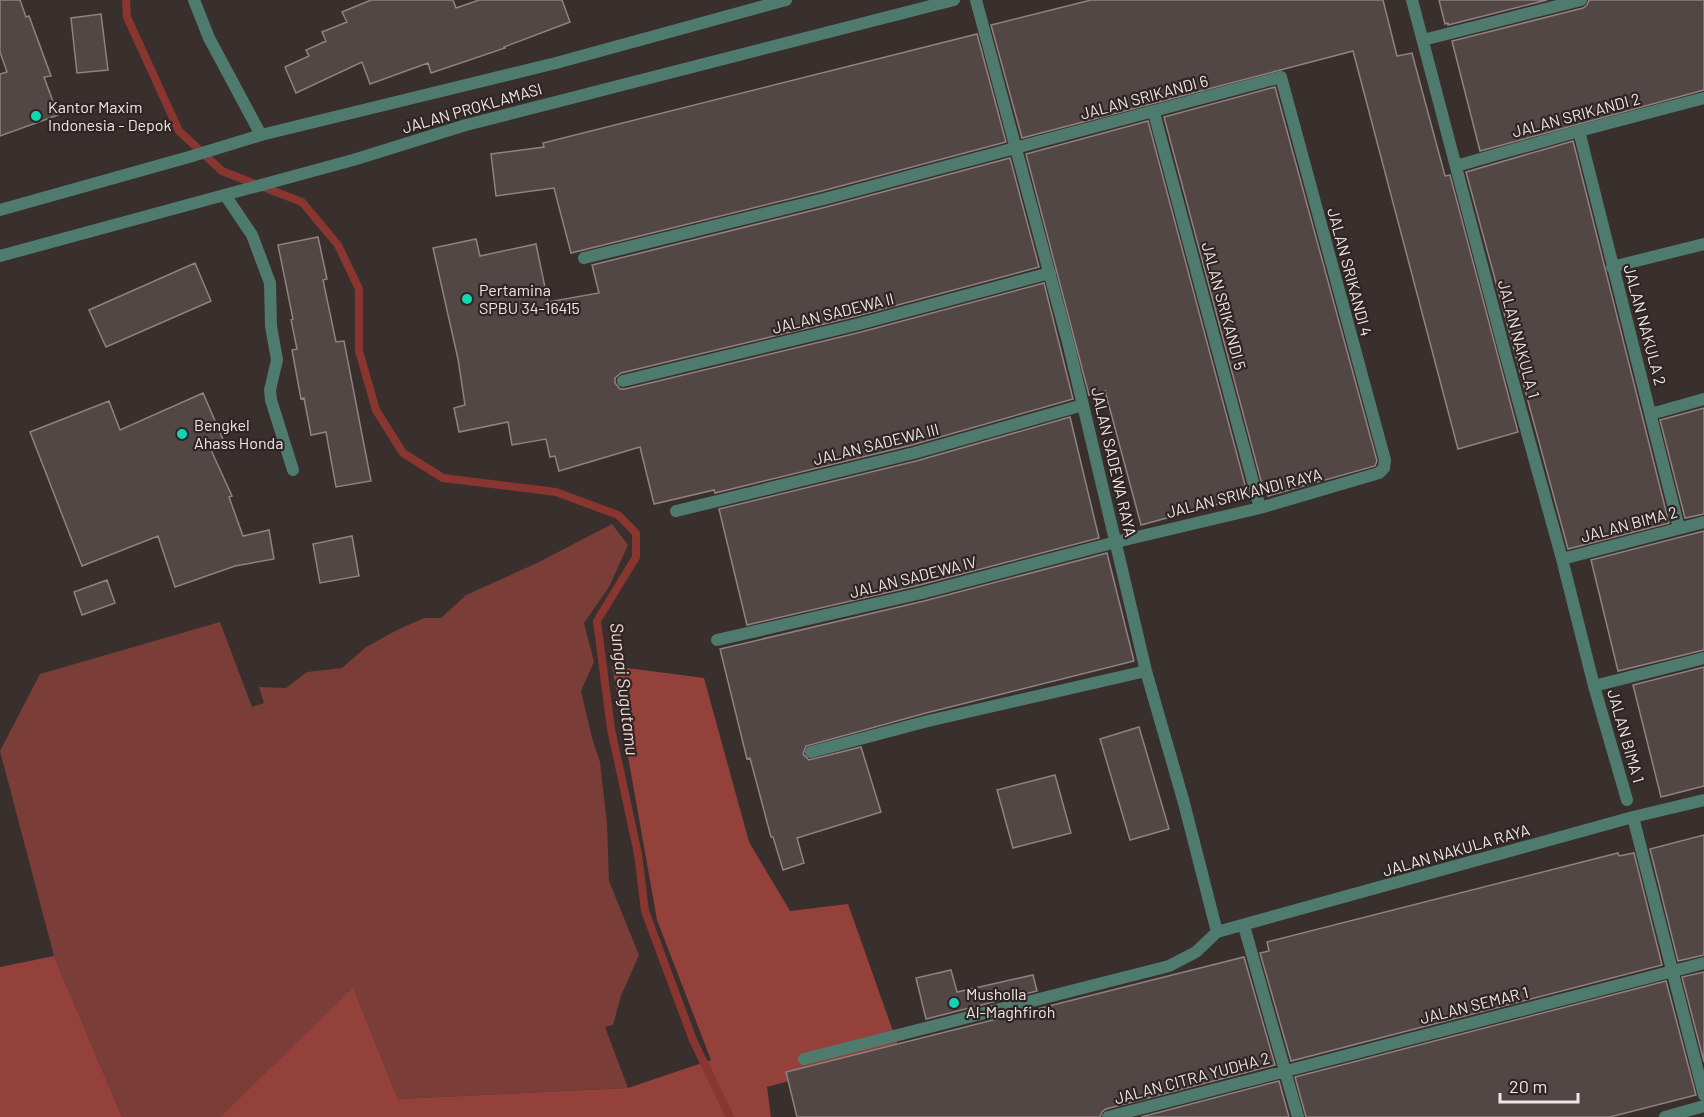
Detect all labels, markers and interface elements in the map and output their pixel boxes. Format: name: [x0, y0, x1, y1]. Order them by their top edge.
street label: JALAN SRIKANDI 6: [1078, 70, 1210, 123]
street label: JALAN PROKLAMASI: [400, 78, 544, 137]
street label: JALAN SRIKANDI 2: [1510, 88, 1642, 141]
place label: Kantor Maxim Indonesia - Depok: [48, 97, 172, 134]
marker: Kantor Maxim Indonesia - Depok: [29, 109, 43, 123]
street label: JALAN SRIKANDI 4: [1324, 206, 1377, 338]
street label: JALAN SRIKANDI 5: [1198, 240, 1251, 372]
street label: JALAN NAKULA 2: [1620, 262, 1671, 387]
street label: JALAN NAKULA 1: [1495, 278, 1544, 400]
place label: Pertamina SPBU 34-16415: [479, 280, 580, 317]
street label: JALAN SADEWA II: [770, 288, 896, 337]
marker: Pertamina SPBU 34-16415: [460, 292, 474, 306]
street label: JALAN SADEWA RAYA: [1088, 385, 1141, 539]
place label: Bengkel Ahass Honda: [194, 415, 283, 452]
street label: JALAN SADEWA III: [811, 419, 941, 468]
marker: Bengkel Ahass Honda: [175, 427, 189, 441]
street label: JALAN SRIKANDI RAYA: [1164, 464, 1324, 521]
street label: JALAN BIMA 2: [1578, 501, 1679, 546]
street label: JALAN SADEWA IV: [847, 552, 978, 601]
water label: Sungai Sugutamu: [606, 621, 644, 757]
street label: JALAN BIMA 1: [1604, 687, 1649, 785]
street label: JALAN NAKULA RAYA: [1380, 819, 1532, 880]
street label: JALAN SEMAR 1: [1418, 982, 1530, 1027]
place label: Musholla Al-Maghfiroh: [966, 984, 1055, 1021]
marker: Musholla Al-Maghfiroh: [947, 996, 961, 1010]
street label: JALAN CITRA YUDHA 2: [1112, 1048, 1272, 1107]
scale bar: [1500, 1066, 1578, 1104]
text: 20 m: [1509, 1075, 1547, 1097]

